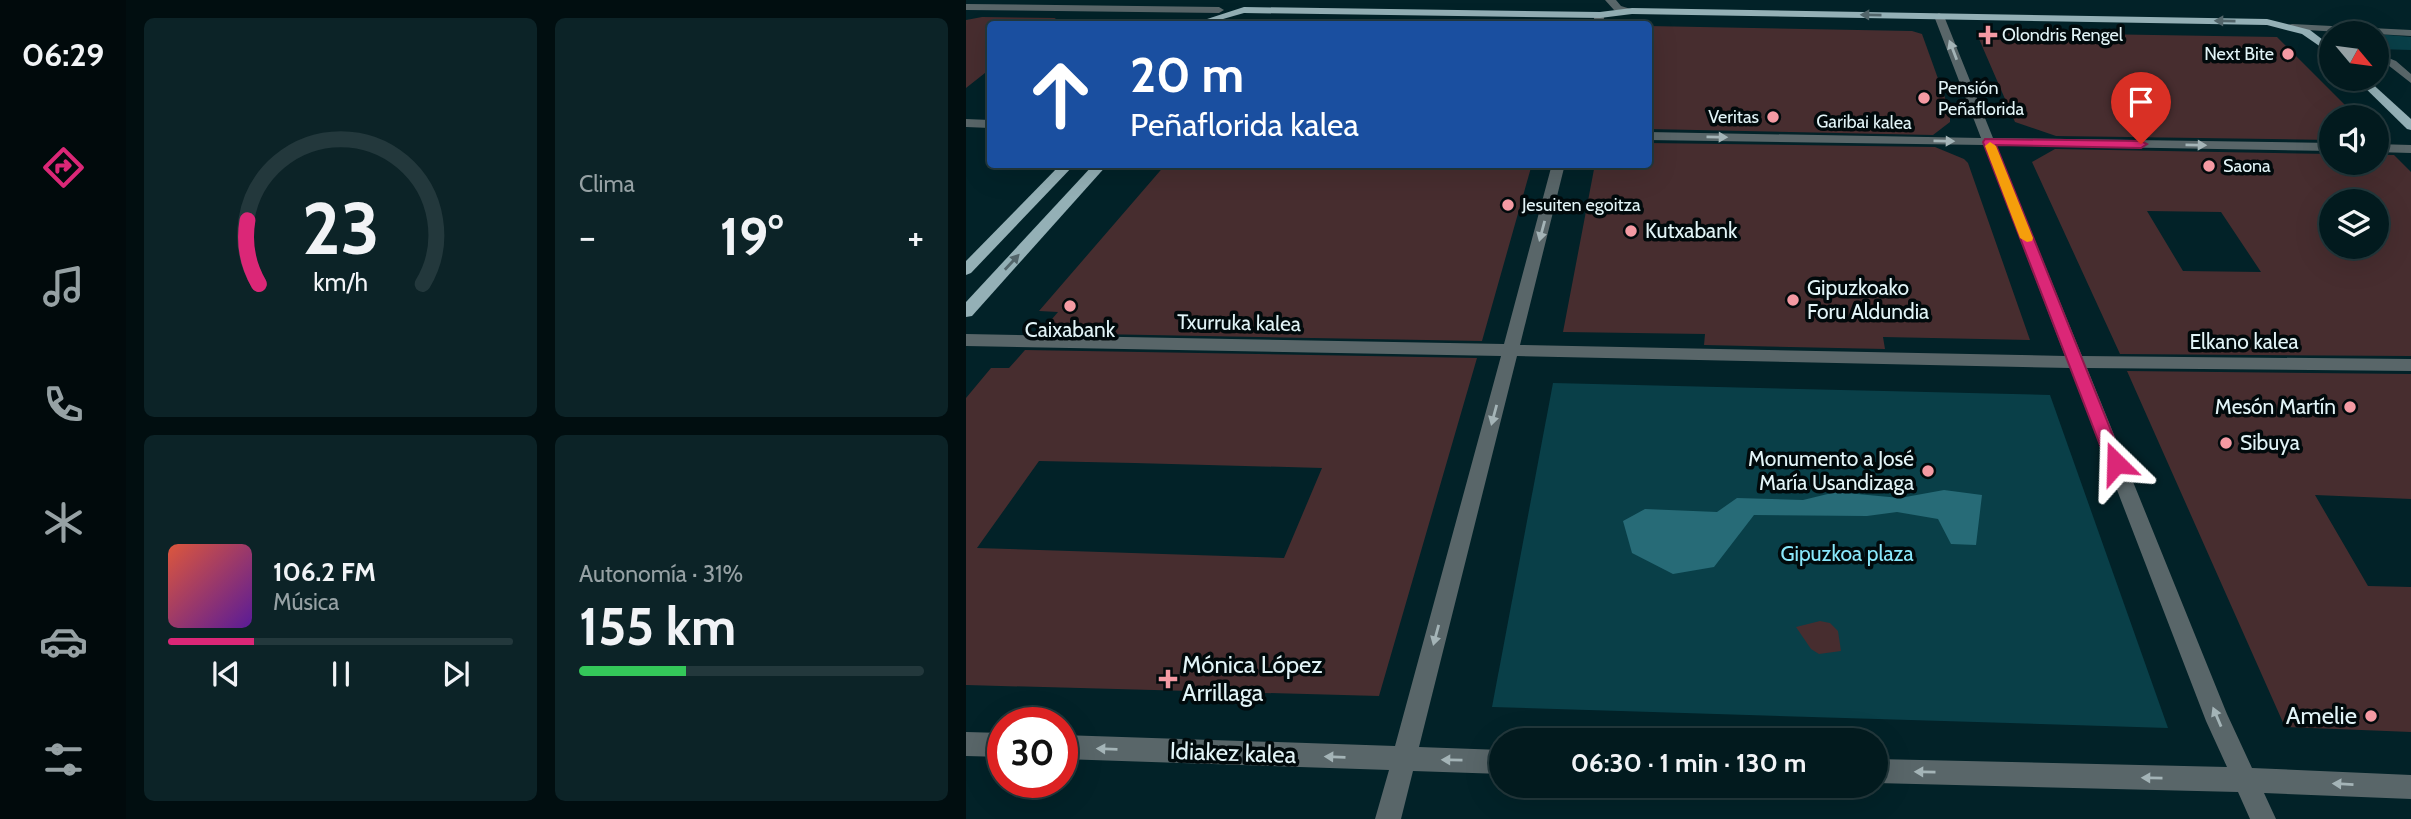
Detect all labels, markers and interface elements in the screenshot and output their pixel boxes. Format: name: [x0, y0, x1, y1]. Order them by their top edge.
one-way arrow: [1859, 9, 1881, 20]
one-way arrow: [2213, 16, 2235, 27]
north arrow: [2319, 21, 2389, 91]
map controls: [2319, 21, 2389, 259]
place label: Olondris Rengel: [2002, 24, 2124, 46]
marker: Olondris Rengel: [1980, 27, 1996, 43]
text: 06:29: [22, 35, 104, 74]
one-way arrow: [1947, 39, 1958, 60]
place label: Next Bite: [2204, 43, 2274, 65]
text: 20 m: [1130, 45, 1244, 104]
marker: Next Bite: [2280, 46, 2296, 62]
icon: ahead: [1015, 49, 1106, 140]
pin: [2111, 72, 2171, 144]
place label: Pensión Peñaflorida: [1938, 77, 2024, 120]
icon: arrive: [2122, 83, 2160, 121]
marker: Pensión Peñaflorida: [1916, 90, 1932, 106]
text: Peñaflorida kalea: [1130, 105, 1359, 144]
button: sound: [2319, 105, 2389, 175]
place label: Veritas: [1708, 106, 1759, 128]
marker: Veritas: [1765, 109, 1781, 125]
street label: Garibai kalea: [1816, 110, 1912, 134]
one-way arrow: [1706, 131, 1728, 143]
one-way arrow: [1933, 135, 1955, 147]
one-way arrow: [2185, 139, 2207, 151]
icon: directions: [39, 143, 88, 192]
place label: Saona: [2223, 155, 2271, 177]
marker: Saona: [2201, 158, 2217, 174]
text: Clima: [579, 170, 635, 198]
text: 23: [302, 184, 379, 272]
button: layers: [2319, 189, 2389, 259]
place label: Jesuiten egoitza: [1521, 194, 1641, 216]
marker: Jesuiten egoitza: [1500, 197, 1516, 213]
text: 19°: [720, 205, 783, 268]
text: −: [579, 213, 596, 260]
text: +: [907, 213, 924, 260]
place label: Kutxabank: [1645, 218, 1738, 243]
one-way arrow: [1536, 220, 1547, 242]
marker: Kutxabank: [1623, 223, 1639, 239]
one-way arrow: [1004, 254, 1020, 271]
icon: music: [39, 262, 88, 311]
text: km/h: [313, 266, 368, 296]
place label: Gipuzkoako Foru Aldundia: [1807, 275, 1929, 324]
marker: Gipuzkoako Foru Aldundia: [1785, 292, 1801, 308]
marker: Caixabank: [1062, 298, 1078, 314]
street label: Txurruka kalea: [1177, 309, 1301, 336]
place label: Caixabank: [1025, 317, 1116, 342]
street label: Elkano kalea: [2189, 329, 2299, 354]
icon: phone: [39, 380, 88, 429]
place label: Mesón Martín: [2215, 394, 2336, 419]
marker: Mesón Martín: [2342, 399, 2358, 415]
one-way arrow: [1488, 404, 1499, 426]
position arrow: [2079, 426, 2153, 500]
place label: Sibuya: [2240, 430, 2300, 455]
marker: Sibuya: [2218, 435, 2234, 451]
place label: Monumento a José María Usandizaga: [1748, 446, 1914, 495]
marker: Monumento a José María Usandizaga: [1920, 463, 1936, 479]
icon: climate: [39, 498, 88, 547]
park label: Gipuzkoa plaza: [1780, 541, 1914, 566]
text: 106.2 FM: [273, 556, 376, 588]
text: Autonomía · 31%: [579, 560, 743, 588]
text: Música: [273, 588, 339, 616]
text: 155 km: [579, 595, 736, 658]
icon: car: [39, 617, 88, 666]
one-way arrow: [1430, 624, 1441, 646]
place label: Mónica López Arrillaga: [1182, 650, 1323, 707]
icon: previous: [207, 655, 245, 693]
icon: pause: [322, 655, 360, 693]
icon: next: [437, 655, 475, 693]
marker: Mónica López Arrillaga: [1160, 671, 1176, 687]
place label: Amelie: [2286, 701, 2357, 730]
speed limit sign: 30: [987, 707, 1078, 798]
one-way arrow: [2211, 707, 2222, 728]
marker: Amelie: [2363, 708, 2379, 724]
icon: filters: [39, 735, 88, 784]
street label: Idiakez kalea: [1169, 736, 1297, 769]
one-way arrow: [1096, 743, 1118, 755]
text: 06:30 · 1 min · 130 m: [1571, 747, 1806, 779]
one-way arrow: [1324, 751, 1346, 762]
one-way arrow: [1441, 755, 1463, 766]
one-way arrow: [1913, 766, 1935, 778]
one-way arrow: [2141, 772, 2163, 783]
one-way arrow: [2332, 778, 2354, 789]

